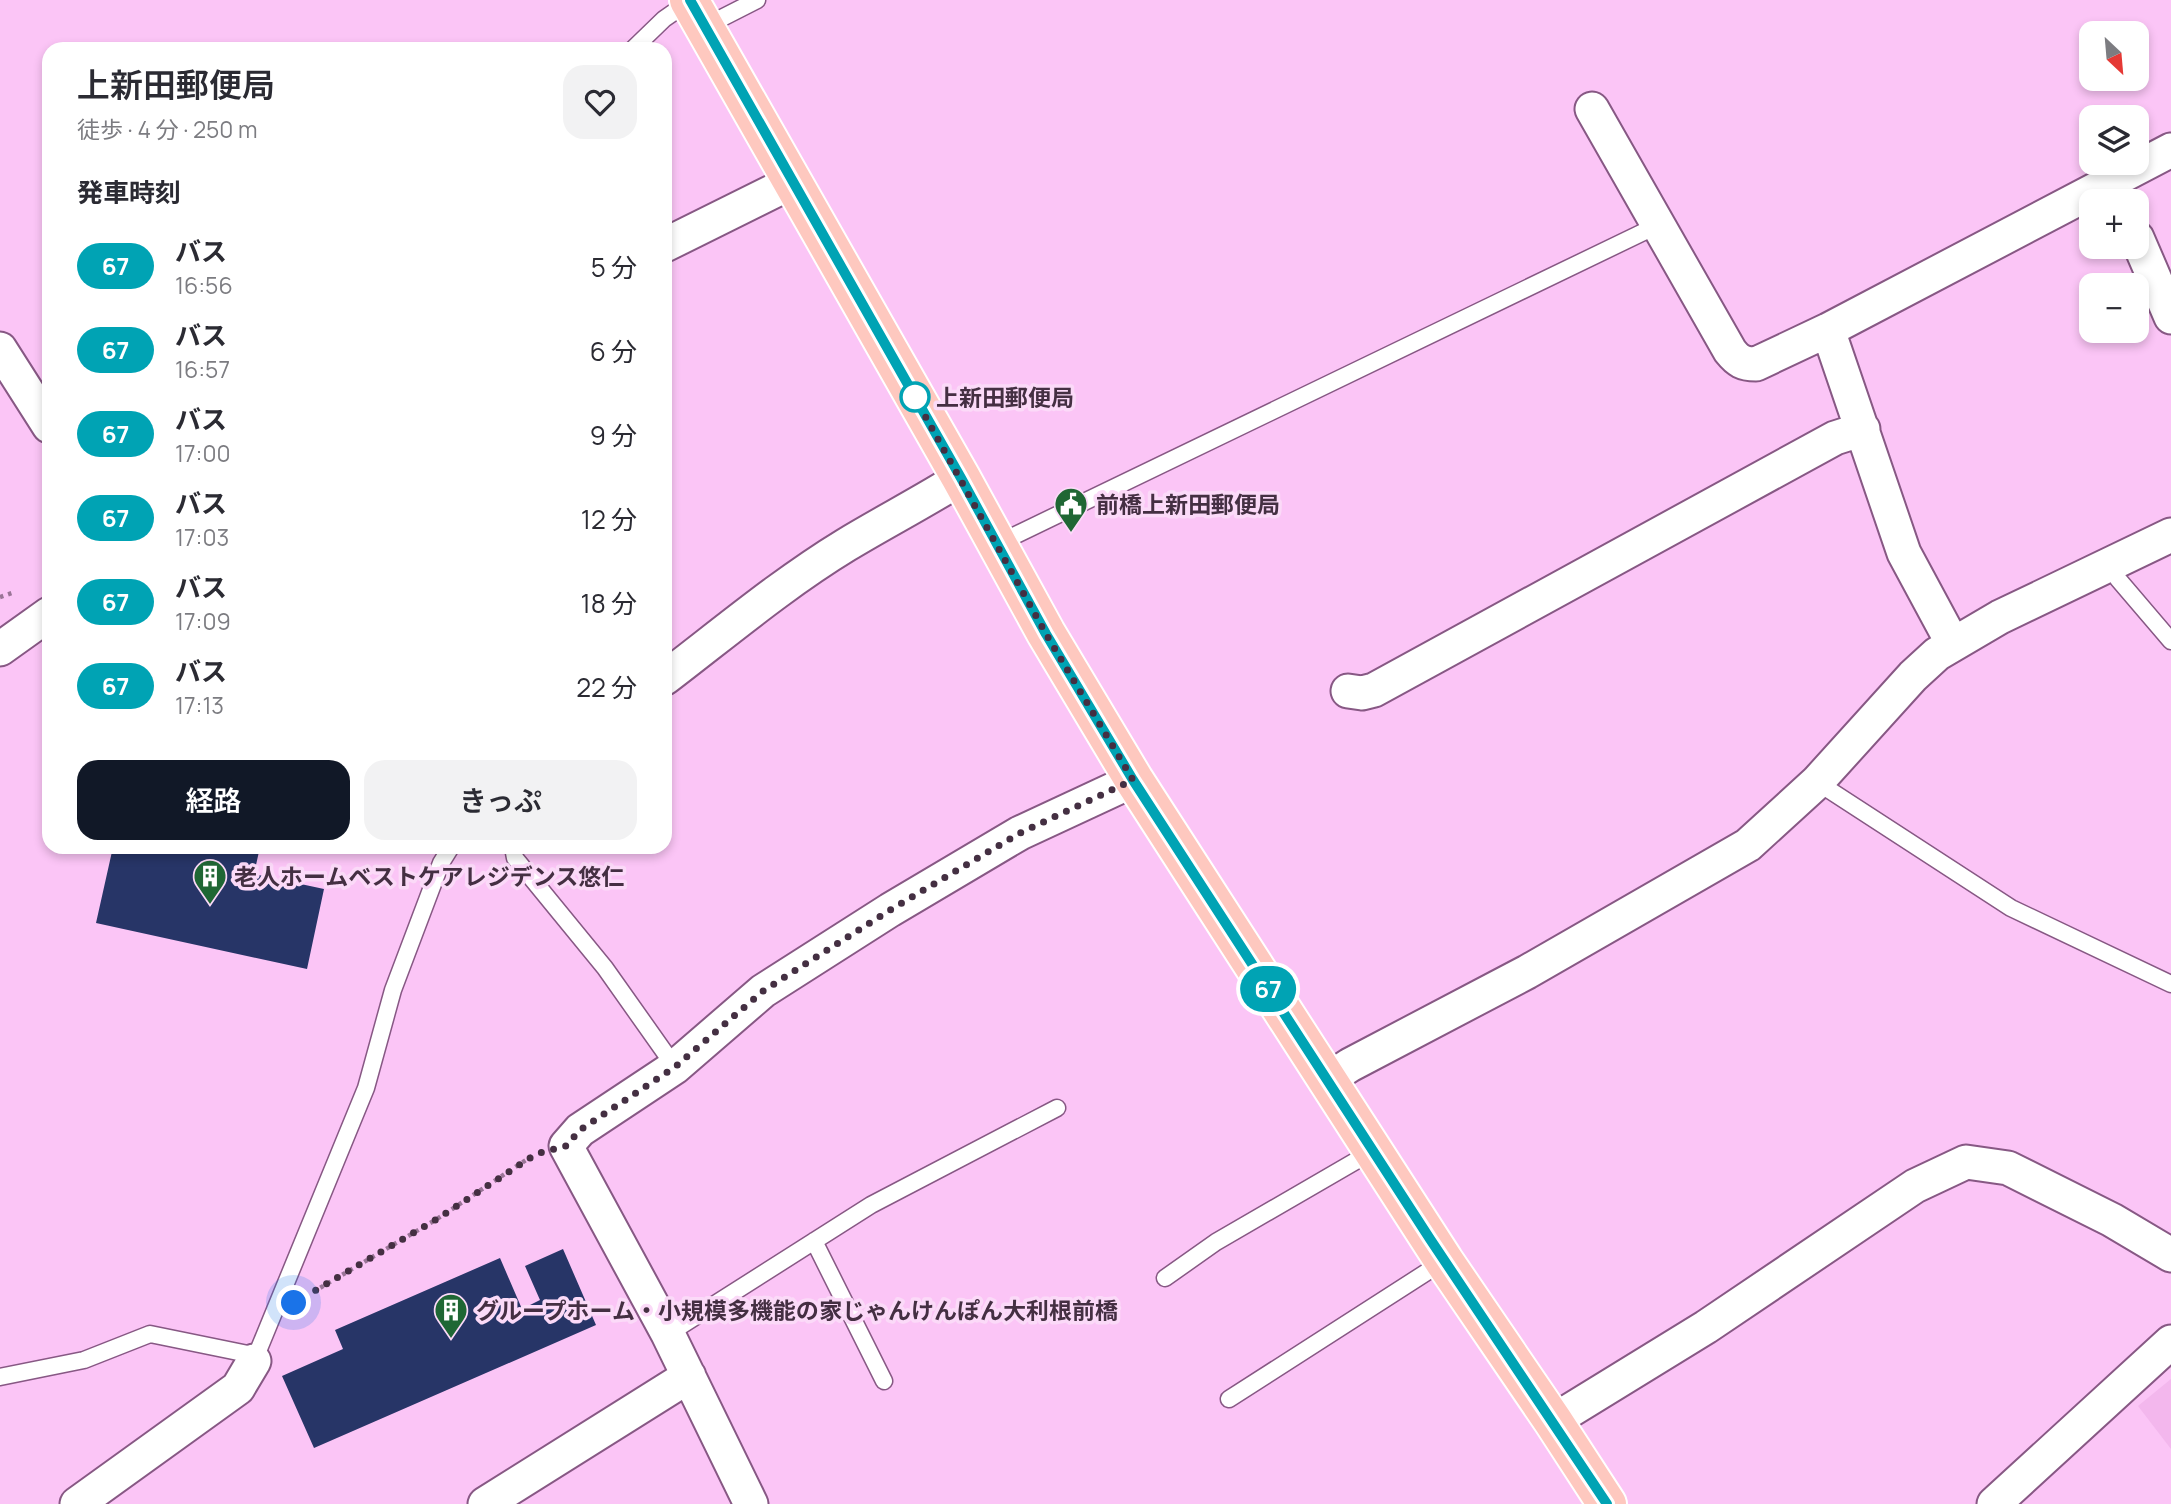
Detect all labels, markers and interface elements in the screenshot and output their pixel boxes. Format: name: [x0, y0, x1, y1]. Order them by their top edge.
north arrow: [2079, 21, 2149, 91]
map controls: [2079, 21, 2149, 343]
text: 上新田郵便局: [77, 62, 275, 107]
button: heart: [563, 65, 637, 139]
button: layers: [2079, 105, 2149, 175]
text: 徒歩 · 4 分 · 250 m: [77, 113, 258, 145]
text: 発車時刻: [77, 174, 181, 210]
button: +: [2079, 189, 2149, 259]
text: バス: [175, 233, 227, 269]
text: 67: [102, 249, 129, 282]
text: 5 分: [591, 249, 637, 285]
text: 16:56: [175, 269, 233, 301]
button: −: [2079, 273, 2149, 343]
text: バス: [175, 317, 227, 353]
text: 67: [102, 333, 129, 366]
text: 6 分: [590, 333, 637, 369]
text: 16:57: [175, 353, 230, 385]
place label: 上新田郵便局: [936, 381, 1074, 413]
marker: 上新田郵便局: [900, 382, 930, 412]
text: バス: [175, 401, 227, 437]
text: 67: [102, 417, 129, 450]
text: 9 分: [590, 417, 637, 453]
text: 17:00: [175, 437, 230, 469]
text: バス: [175, 485, 227, 521]
public building icon: 前橋上新田郵便局: [1052, 485, 1090, 534]
place label: 前橋上新田郵便局: [1096, 488, 1280, 520]
text: 67: [102, 501, 129, 534]
text: 12 分: [581, 501, 637, 537]
text: 17:03: [175, 521, 229, 553]
text: バス: [175, 569, 227, 605]
text: 67: [102, 585, 129, 618]
text: 18 分: [581, 585, 637, 621]
text: 17:09: [175, 605, 231, 637]
text: バス: [175, 653, 227, 689]
text: 67: [102, 669, 129, 702]
text: 22 分: [576, 669, 637, 705]
text: 17:13: [175, 689, 224, 721]
button: 経路: [77, 760, 350, 840]
button: きっぷ: [364, 760, 637, 840]
building icon: 老人ホームベストケアレジデンス悠仁: [191, 857, 229, 906]
place label: 老人ホームベストケアレジデンス悠仁: [234, 860, 624, 892]
line badge: 67: [1236, 966, 1300, 1012]
text: 67: [1254, 972, 1282, 1005]
your location: [276, 1285, 311, 1320]
building icon: グループホーム・小規模多機能の家じゃんけんぽん大利根前橋: [432, 1291, 470, 1340]
place label: グループホーム・小規模多機能の家じゃんけんぽん大利根前橋: [476, 1294, 1118, 1326]

